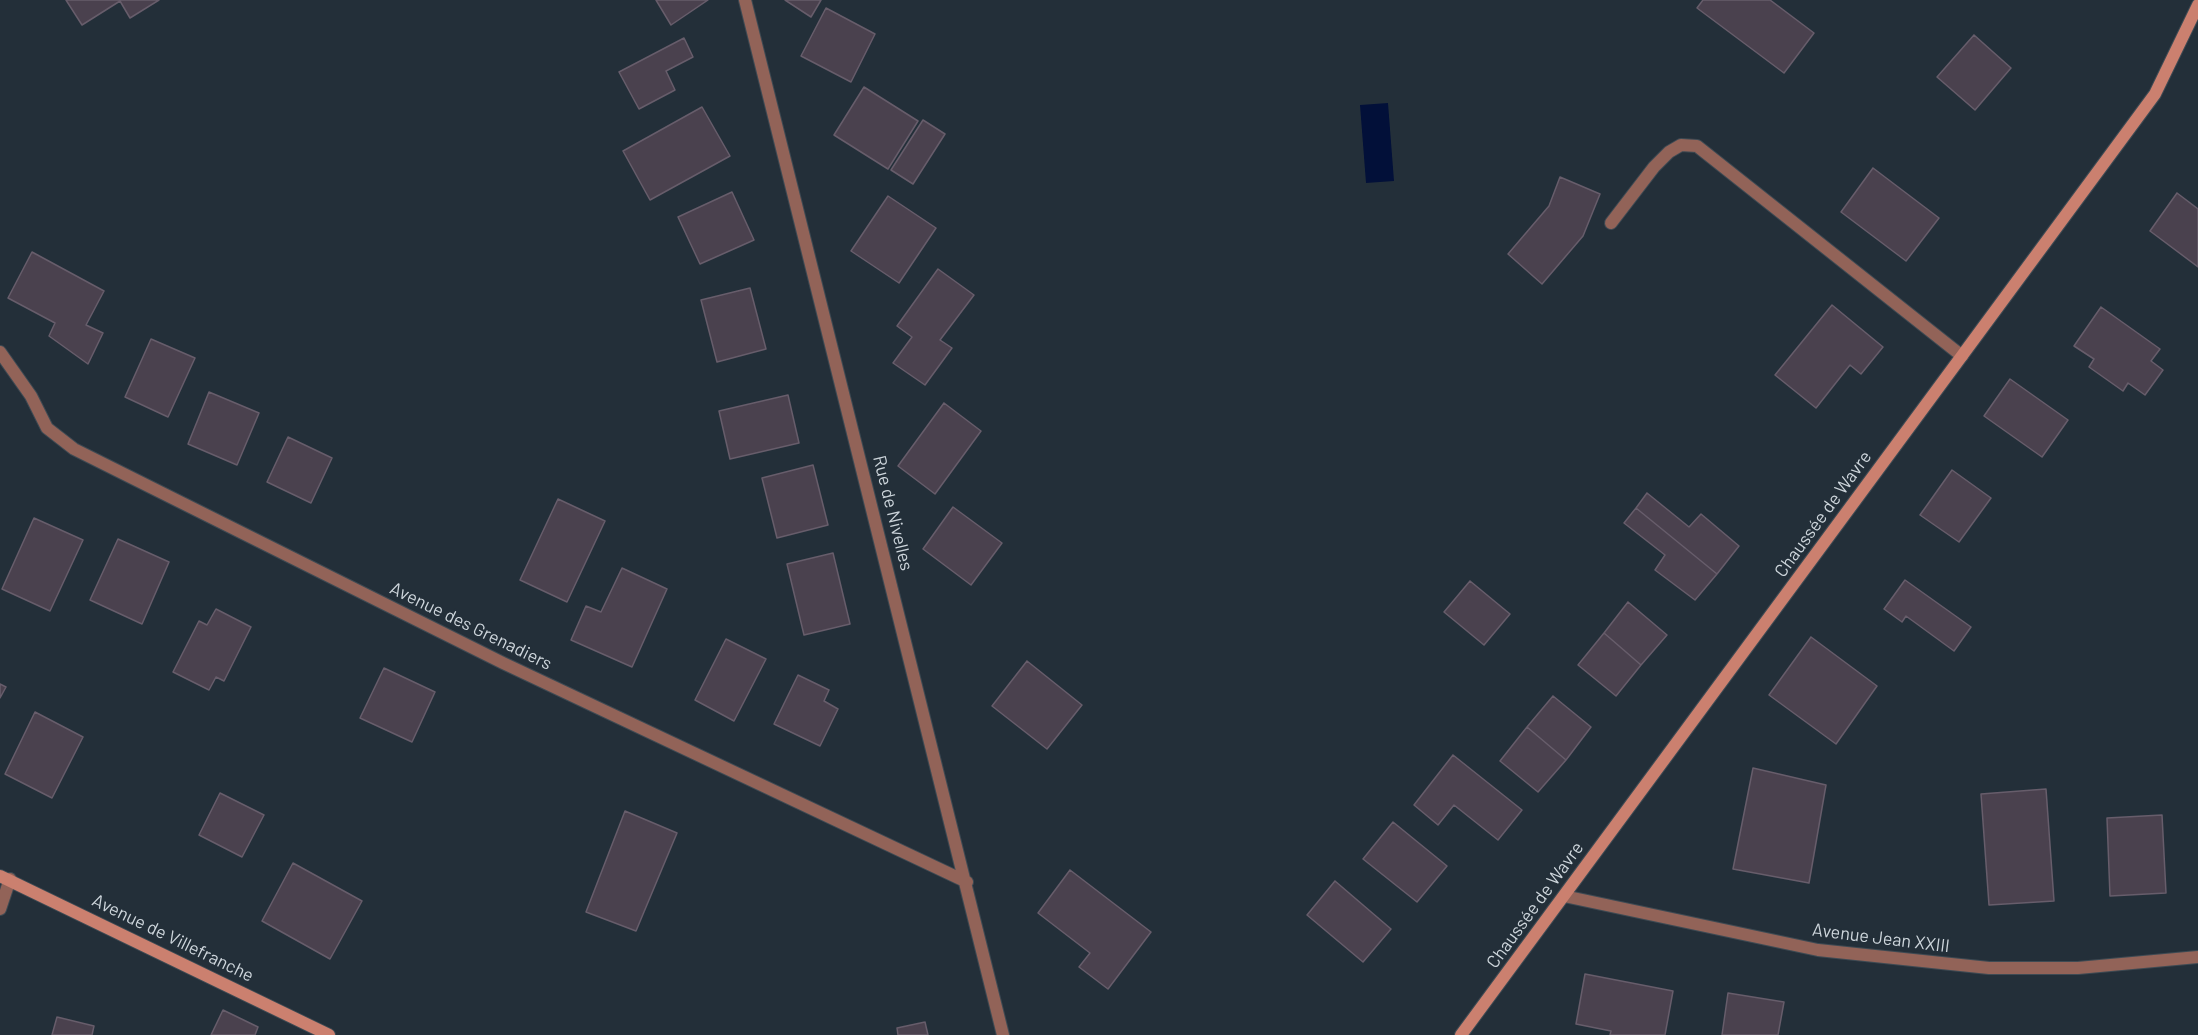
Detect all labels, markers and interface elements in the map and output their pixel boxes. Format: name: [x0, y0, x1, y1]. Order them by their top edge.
street label: Chaussée de Wavre: [1770, 447, 1876, 581]
street label: Rue de Nivelles: [868, 453, 918, 573]
street label: Avenue des Grenadiers: [387, 577, 555, 675]
street label: Chaussée de Wavre: [1482, 838, 1588, 972]
street label: Avenue de Villefranche: [89, 889, 257, 987]
street label: Avenue Jean XXIII: [1811, 919, 1951, 957]

